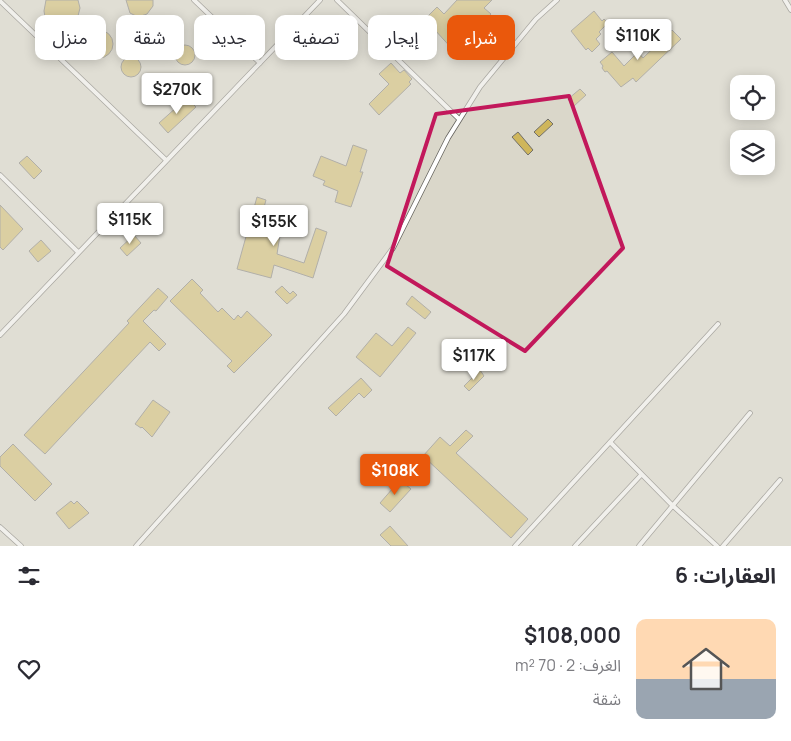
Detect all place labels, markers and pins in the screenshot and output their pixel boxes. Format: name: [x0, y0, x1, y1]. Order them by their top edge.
pin: $110K: [603, 18, 673, 61]
pin: $270K: [142, 72, 212, 115]
pin: $115K: [95, 202, 165, 245]
pin: $155K: [239, 204, 309, 247]
pin: $117K: [439, 338, 509, 381]
pin: $108K: [360, 454, 430, 496]

